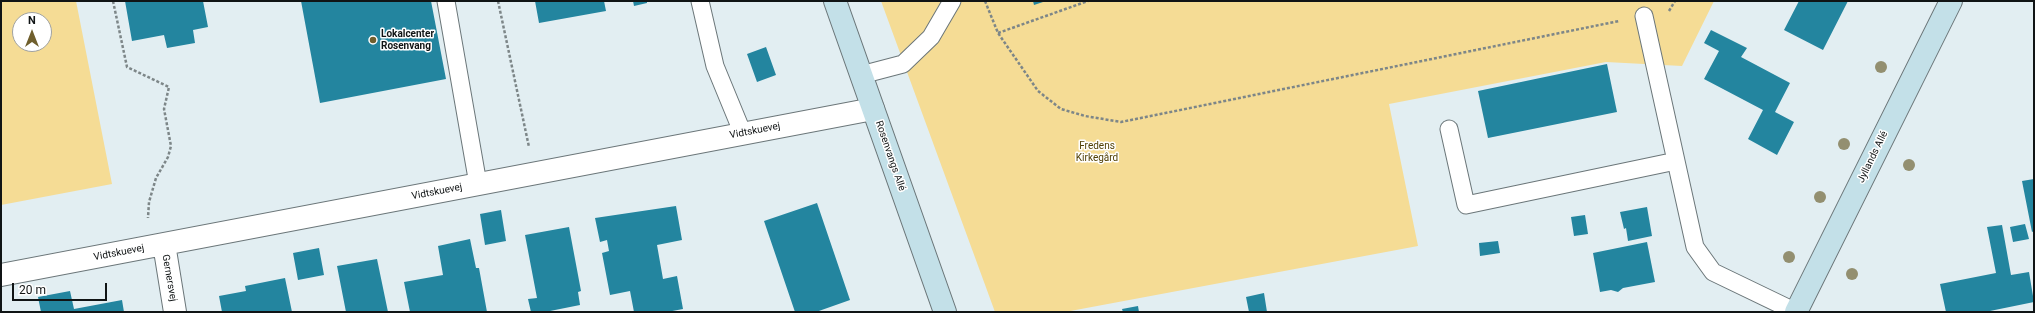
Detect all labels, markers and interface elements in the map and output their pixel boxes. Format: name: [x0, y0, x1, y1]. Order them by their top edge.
north arrow: [12, 12, 52, 52]
text: N: [28, 14, 36, 27]
place label: Lokalcenter Rosenvang: [381, 28, 434, 52]
marker: Lokalcenter Rosenvang: [368, 35, 378, 45]
street label: Rosenvangs Allé: [872, 119, 908, 193]
street label: Vidtskuevej: [729, 120, 781, 142]
street label: Jyllands Allé: [1855, 129, 1891, 185]
park label: Fredens Kirkegård: [1076, 140, 1118, 164]
street label: Vidtskuevej: [411, 181, 463, 203]
street label: Vidtskuevej: [93, 242, 145, 264]
street label: Gernersvej: [159, 254, 179, 302]
scale bar: [14, 275, 109, 301]
text: 20 m: [19, 283, 46, 297]

